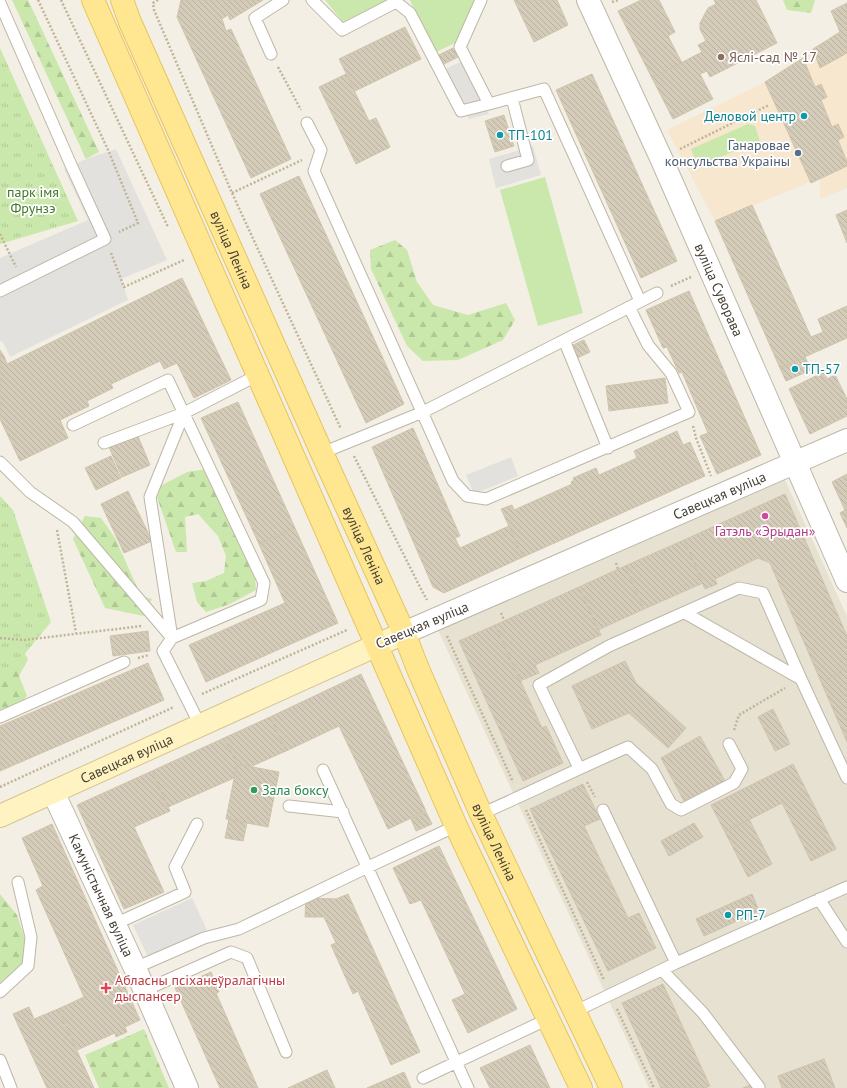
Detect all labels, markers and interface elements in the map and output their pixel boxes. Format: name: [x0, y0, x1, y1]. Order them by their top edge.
place label: Яслі-сад № 17: [729, 48, 817, 66]
marker: Яслі-сад № 17: [716, 52, 726, 62]
place label: Деловой центр: [704, 107, 796, 125]
marker: Деловой центр: [799, 111, 809, 121]
place label: ТП-101: [508, 126, 553, 144]
marker: ТП-101: [495, 130, 505, 140]
place label: Ганаровае консульства Украіны: [665, 136, 790, 170]
marker: Ганаровае консульства Украіны: [793, 148, 803, 158]
park label: парк імя Фрунзэ: [7, 183, 59, 217]
street label: вуліца Леніна: [206, 208, 257, 292]
street label: вуліца Суворава: [691, 240, 747, 339]
place label: ТП-57: [803, 360, 840, 378]
marker: ТП-57: [790, 364, 800, 374]
street label: Савецкая вуліца: [670, 467, 769, 524]
street label: вуліца Леніна: [339, 504, 390, 588]
marker: Гатэль «Эрыдан»: [760, 511, 770, 521]
place label: Гатэль «Эрыдан»: [715, 522, 816, 540]
street label: Савецкая вуліца: [373, 597, 471, 653]
street label: Савецкая вуліца: [78, 730, 176, 787]
place label: Зала боксу: [262, 781, 329, 799]
marker: Зала боксу: [249, 785, 259, 795]
street label: вуліца Леніна: [468, 800, 521, 884]
street label: Камуністычная вуліца: [65, 831, 138, 960]
place label: РП-7: [736, 906, 766, 924]
marker: РП-7: [723, 910, 733, 920]
place label: Абласны псіханеўралагічны дыспансер: [115, 971, 285, 1005]
marker: Абласны псіханеўралагічны дыспансер: [100, 982, 112, 994]

